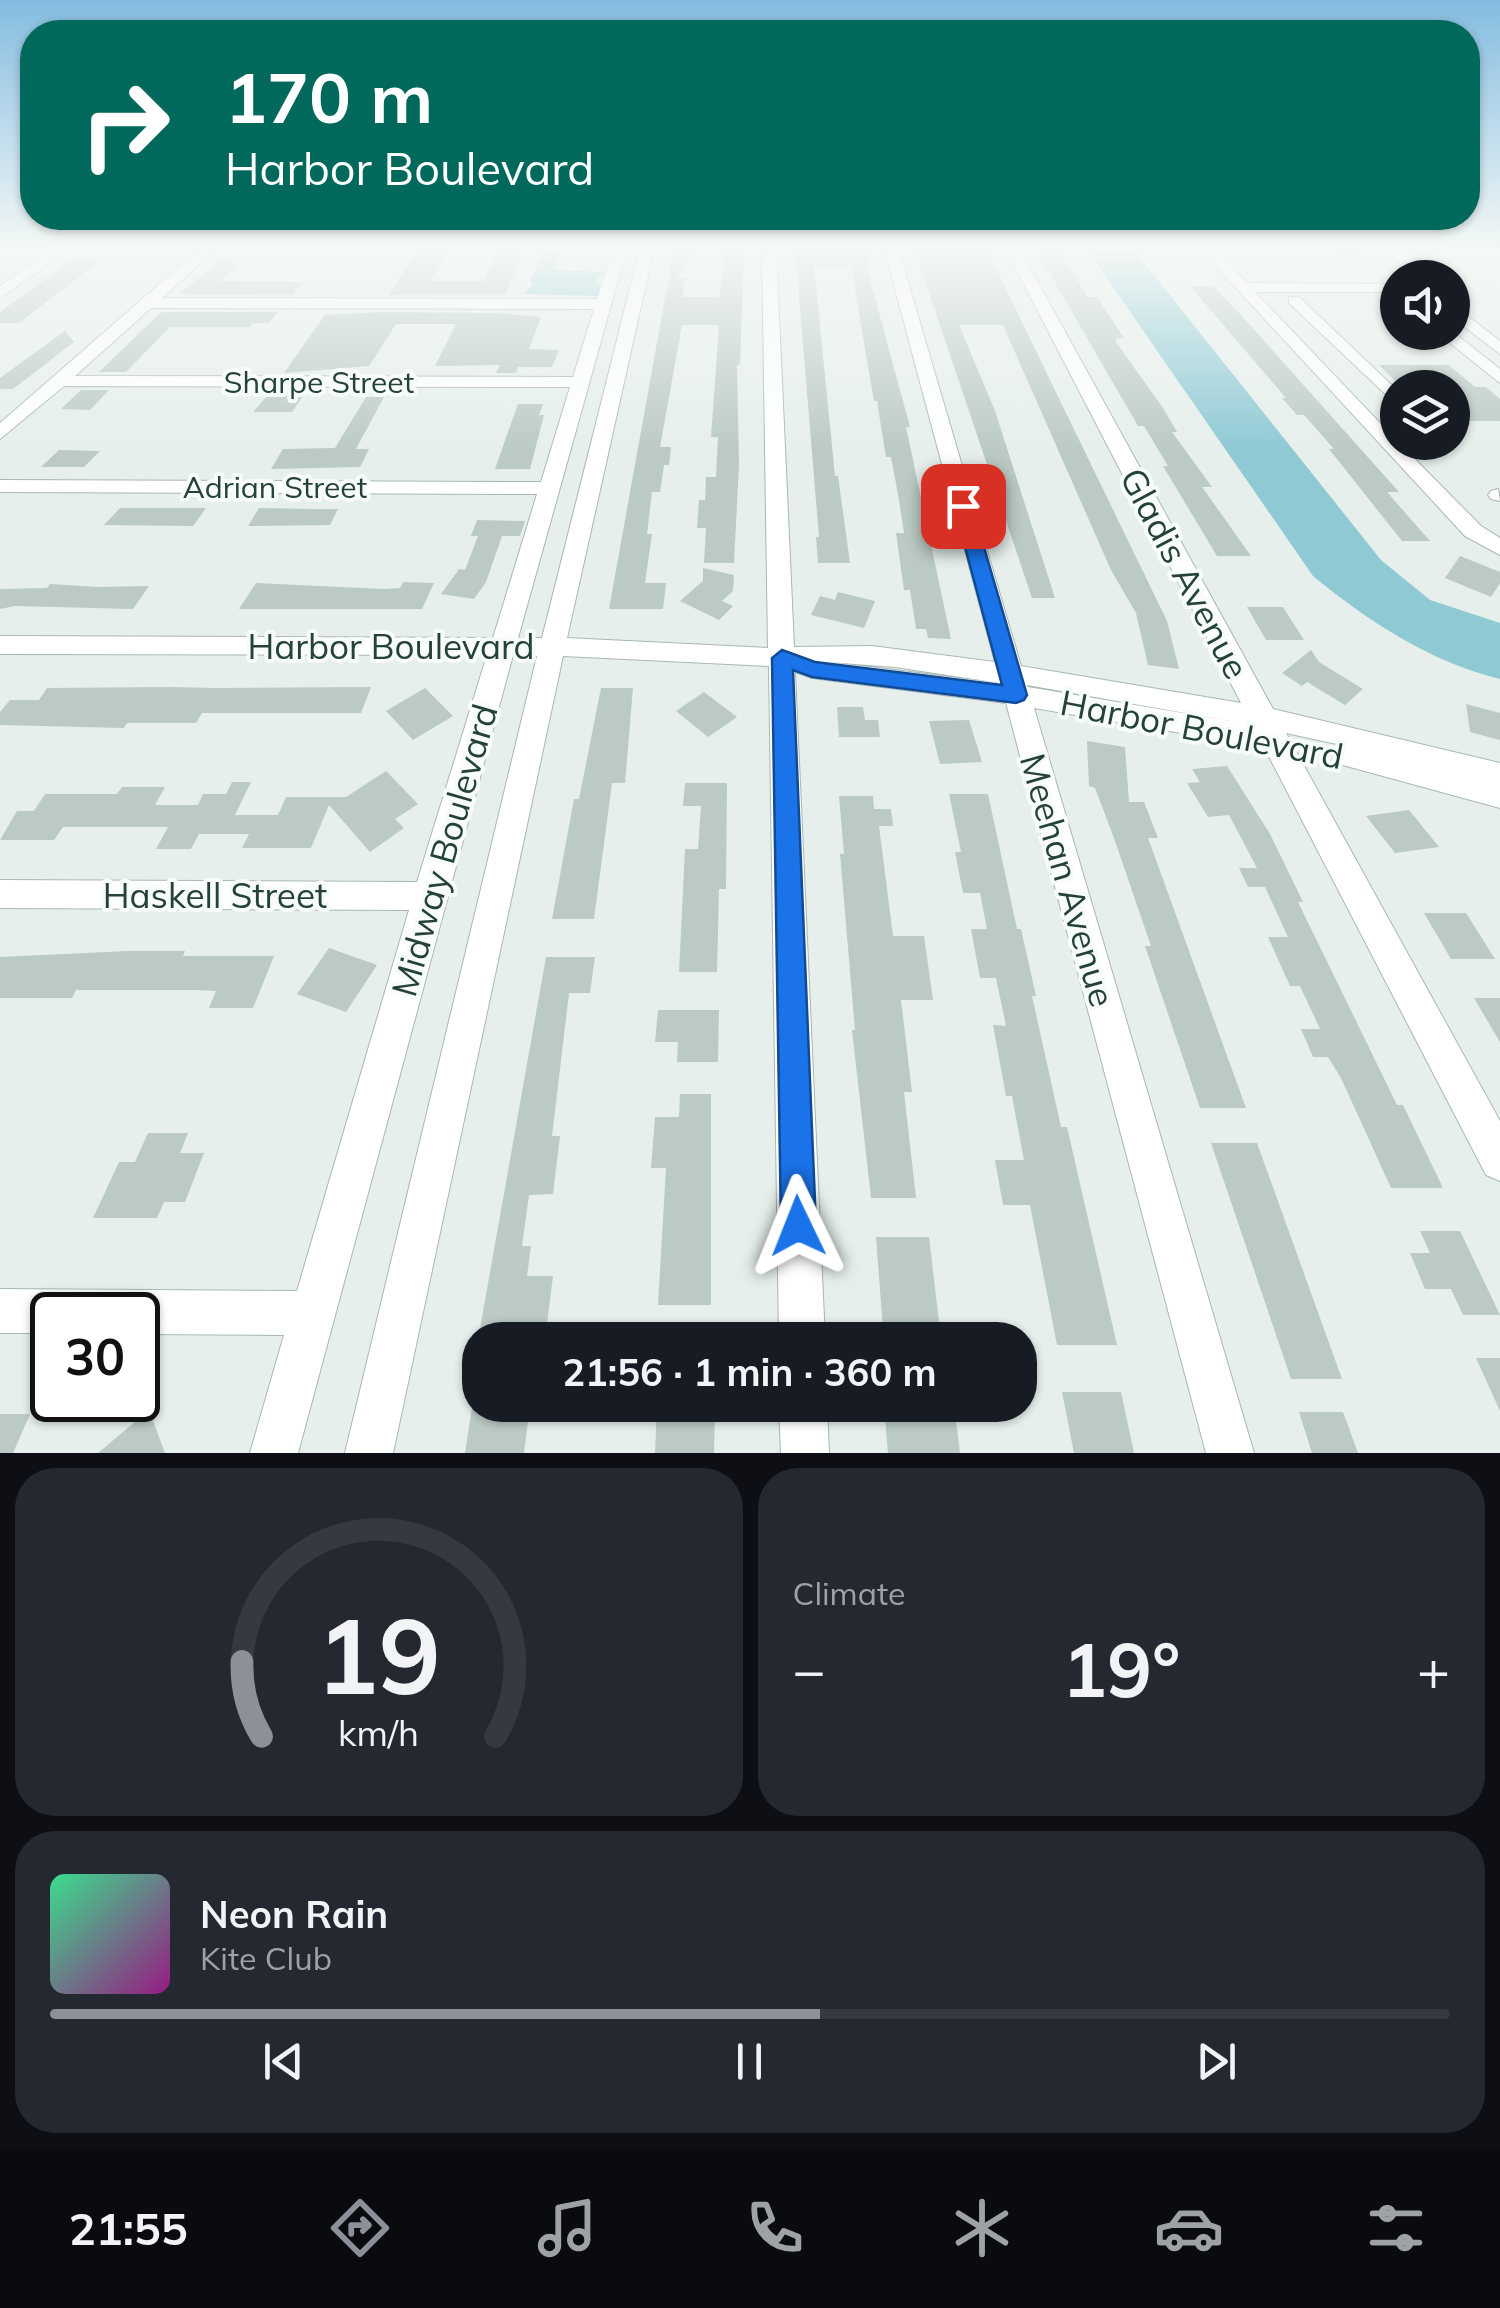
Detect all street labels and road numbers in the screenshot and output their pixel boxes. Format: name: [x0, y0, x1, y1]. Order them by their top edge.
street label: Sharpe Street: [224, 363, 414, 401]
street label: Gladis Avenue: [1111, 460, 1259, 686]
street label: Adrian Street: [183, 468, 367, 506]
street label: Harbor Boulevard: [247, 624, 535, 668]
street label: Harbor Boulevard: [1057, 680, 1347, 778]
street label: Midway Boulevard: [381, 699, 507, 1001]
street label: Meehan Avenue: [1011, 748, 1125, 1012]
street label: Haskell Street: [103, 873, 327, 917]

